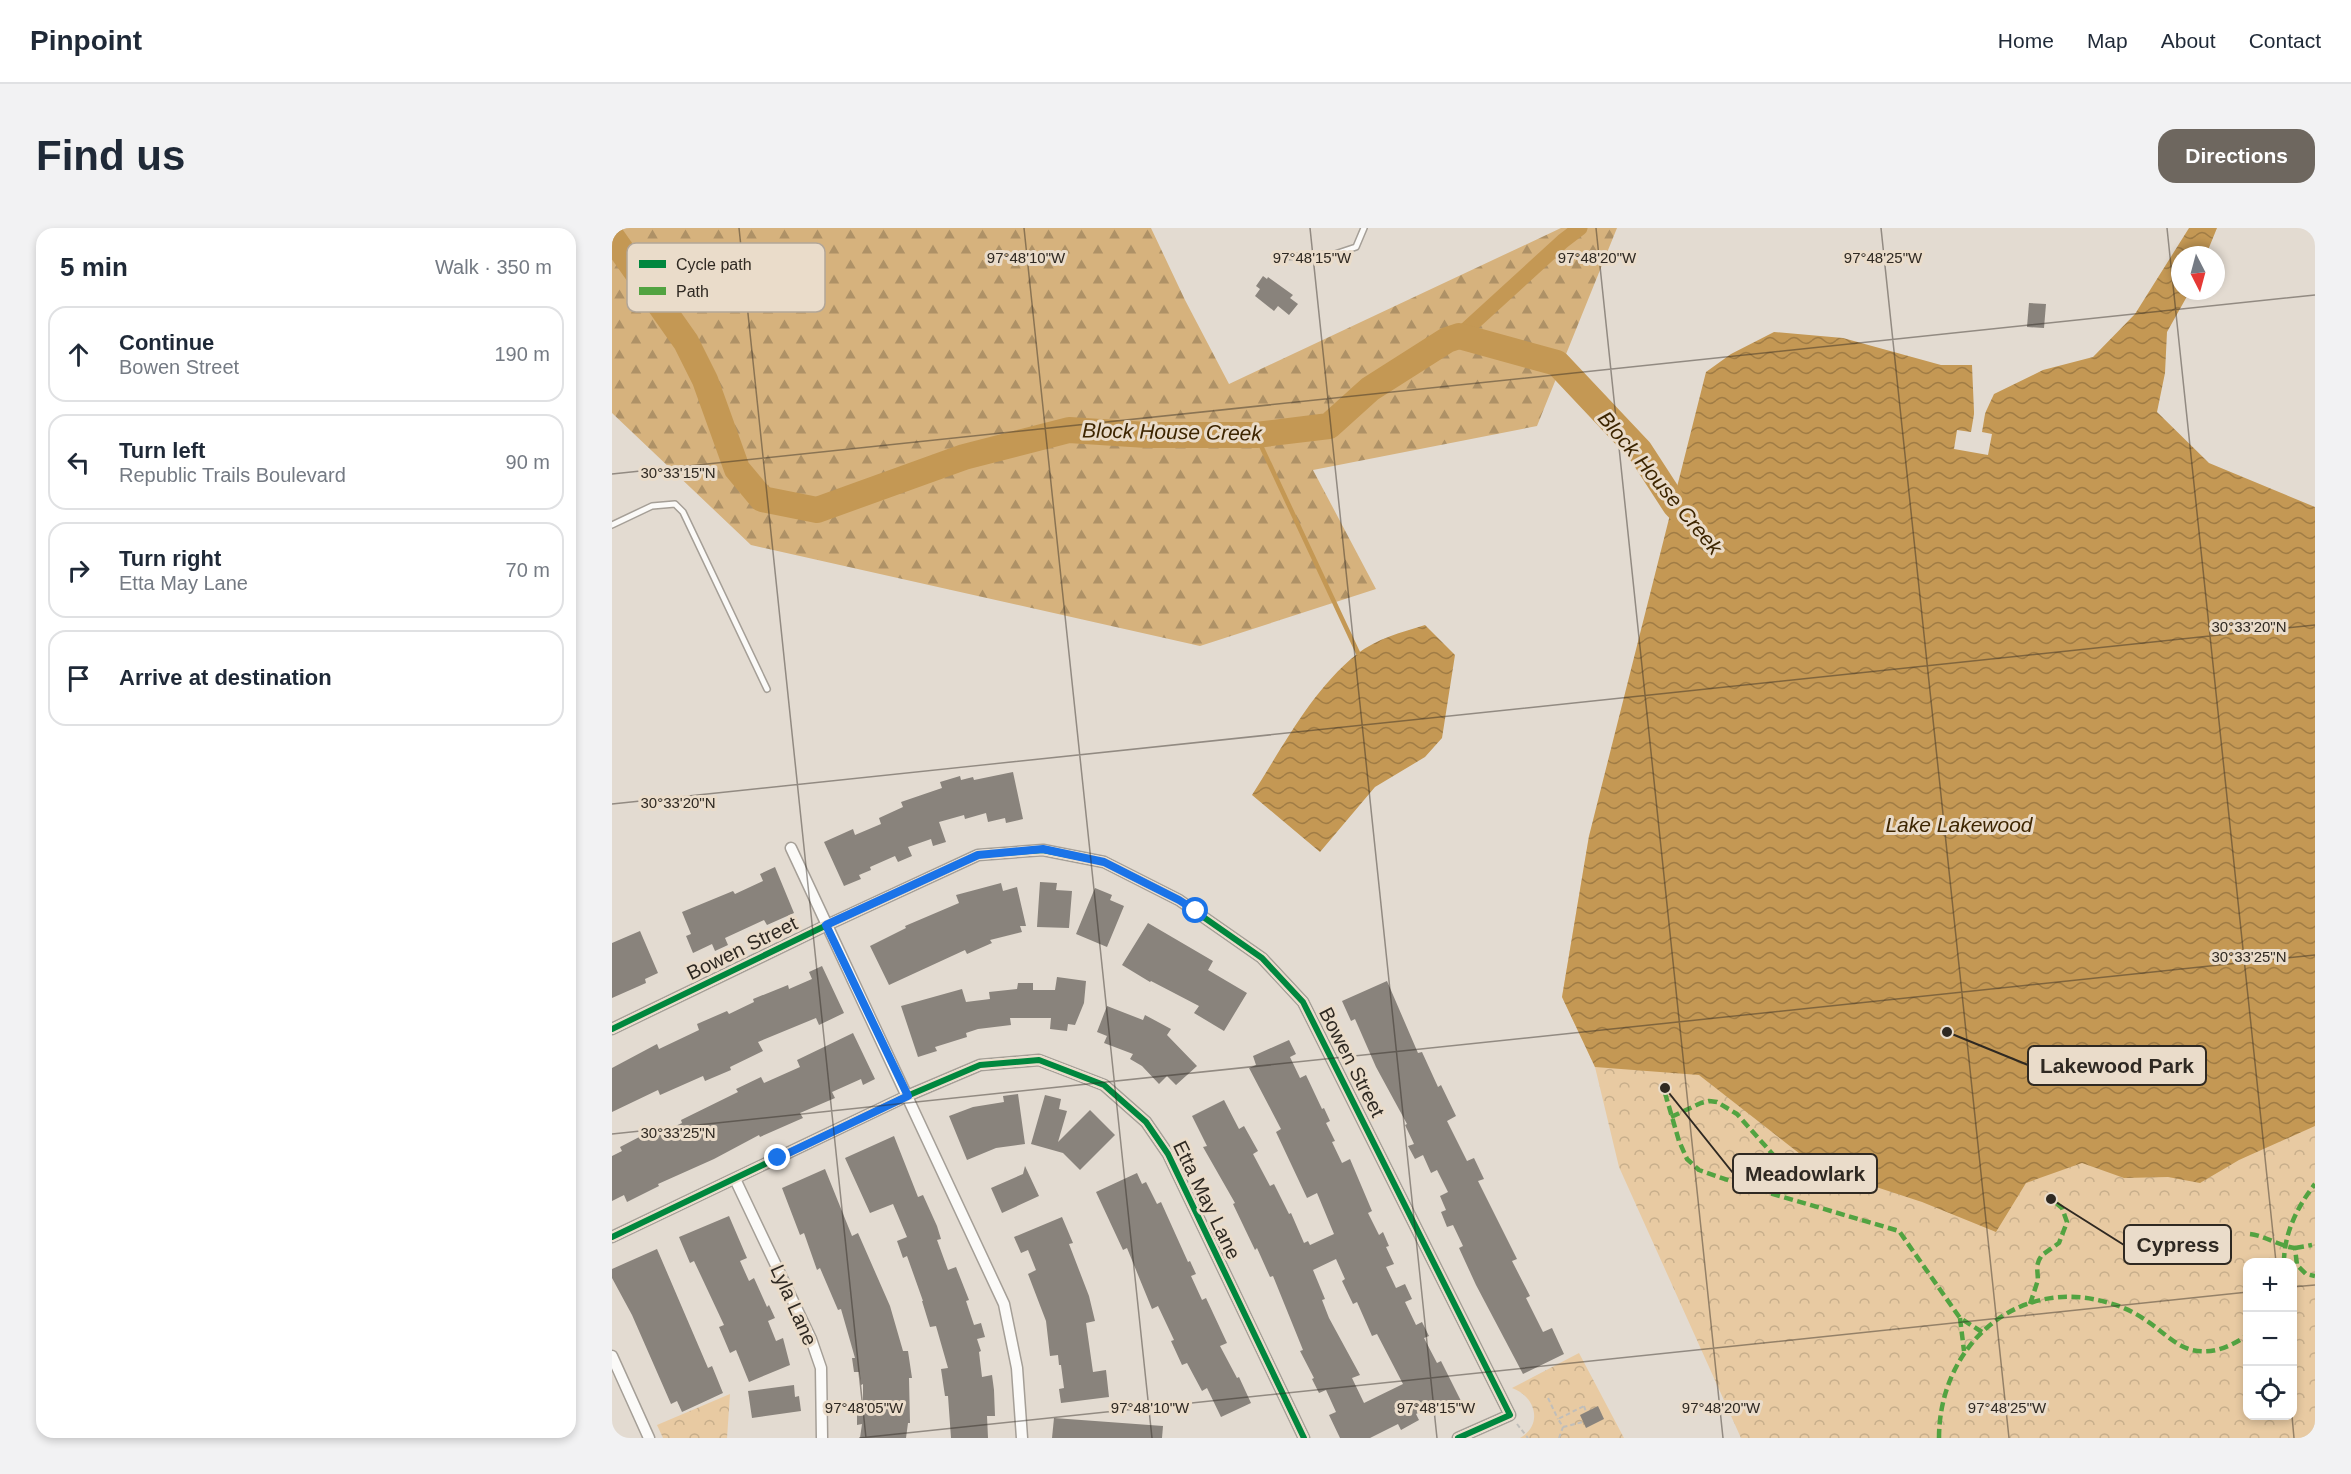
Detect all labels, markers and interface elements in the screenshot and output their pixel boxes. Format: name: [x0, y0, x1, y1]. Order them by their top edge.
text: Pinpoint: [30, 25, 142, 56]
text: Home: [1998, 29, 2054, 52]
text: Map: [2087, 29, 2128, 52]
text: About: [2161, 29, 2216, 52]
text: Contact: [2249, 29, 2321, 52]
button: Directions: [2158, 129, 2315, 183]
text: Find us: [36, 132, 185, 179]
legend: [627, 243, 825, 312]
north arrow: [2171, 246, 2225, 300]
text: 97°48'10"W: [987, 249, 1066, 266]
text: 97°48'15"W: [1273, 249, 1352, 266]
text: 97°48'20"W: [1558, 249, 1637, 266]
text: 97°48'25"W: [1844, 249, 1923, 266]
text: 5 min: [60, 252, 128, 282]
text: Walk · 350 m: [435, 256, 552, 278]
text: Cycle path: [676, 256, 752, 273]
text: Path: [676, 283, 709, 300]
text: Continue: [119, 330, 214, 355]
icon: ahead: [62, 338, 95, 371]
text: 190 m: [494, 343, 550, 365]
text: Bowen Street: [119, 356, 239, 378]
water label: Block House Creek: [1594, 406, 1728, 560]
water label: Block House Creek: [1082, 418, 1264, 445]
text: Turn left: [119, 438, 205, 463]
icon: left: [62, 446, 95, 479]
text: 90 m: [506, 451, 550, 473]
text: Republic Trails Boulevard: [119, 464, 346, 486]
text: 30°33'15"N: [640, 464, 716, 481]
text: Turn right: [119, 546, 221, 571]
icon: right: [62, 554, 95, 587]
text: 70 m: [506, 559, 550, 581]
text: Etta May Lane: [119, 572, 248, 594]
text: 30°33'20"N: [2211, 618, 2287, 635]
icon: arrive: [62, 662, 95, 695]
text: Arrive at destination: [119, 665, 332, 690]
text: 30°33'20"N: [640, 794, 716, 811]
water label: Lake Lakewood: [1885, 813, 2034, 836]
route start: [1182, 897, 1208, 923]
street label: Bowen Street: [683, 912, 801, 984]
text: 30°33'25"N: [2211, 948, 2287, 965]
street label: Bowen Street: [1315, 1004, 1389, 1121]
callout: Lakewood Park: [2028, 1046, 2206, 1085]
text: Lakewood Park: [2040, 1054, 2194, 1077]
text: 30°33'25"N: [640, 1124, 716, 1141]
street label: Etta May Lane: [1169, 1137, 1245, 1263]
route end: [764, 1144, 790, 1170]
callout: Meadowlark: [1733, 1154, 1877, 1193]
text: Meadowlark: [1745, 1162, 1865, 1185]
callout: Cypress: [2124, 1225, 2231, 1264]
text: Cypress: [2137, 1233, 2219, 1256]
map controls: [2243, 1258, 2297, 1420]
button: +: [2243, 1258, 2297, 1312]
street label: Lyla Lane: [766, 1261, 822, 1349]
button: −: [2243, 1312, 2297, 1366]
button: locate: [2243, 1366, 2297, 1420]
text: 97°48'05"W: [825, 1399, 904, 1416]
text: 97°48'10"W: [1111, 1399, 1190, 1416]
text: 97°48'15"W: [1397, 1399, 1476, 1416]
text: 97°48'20"W: [1682, 1399, 1761, 1416]
text: 97°48'25"W: [1968, 1399, 2047, 1416]

